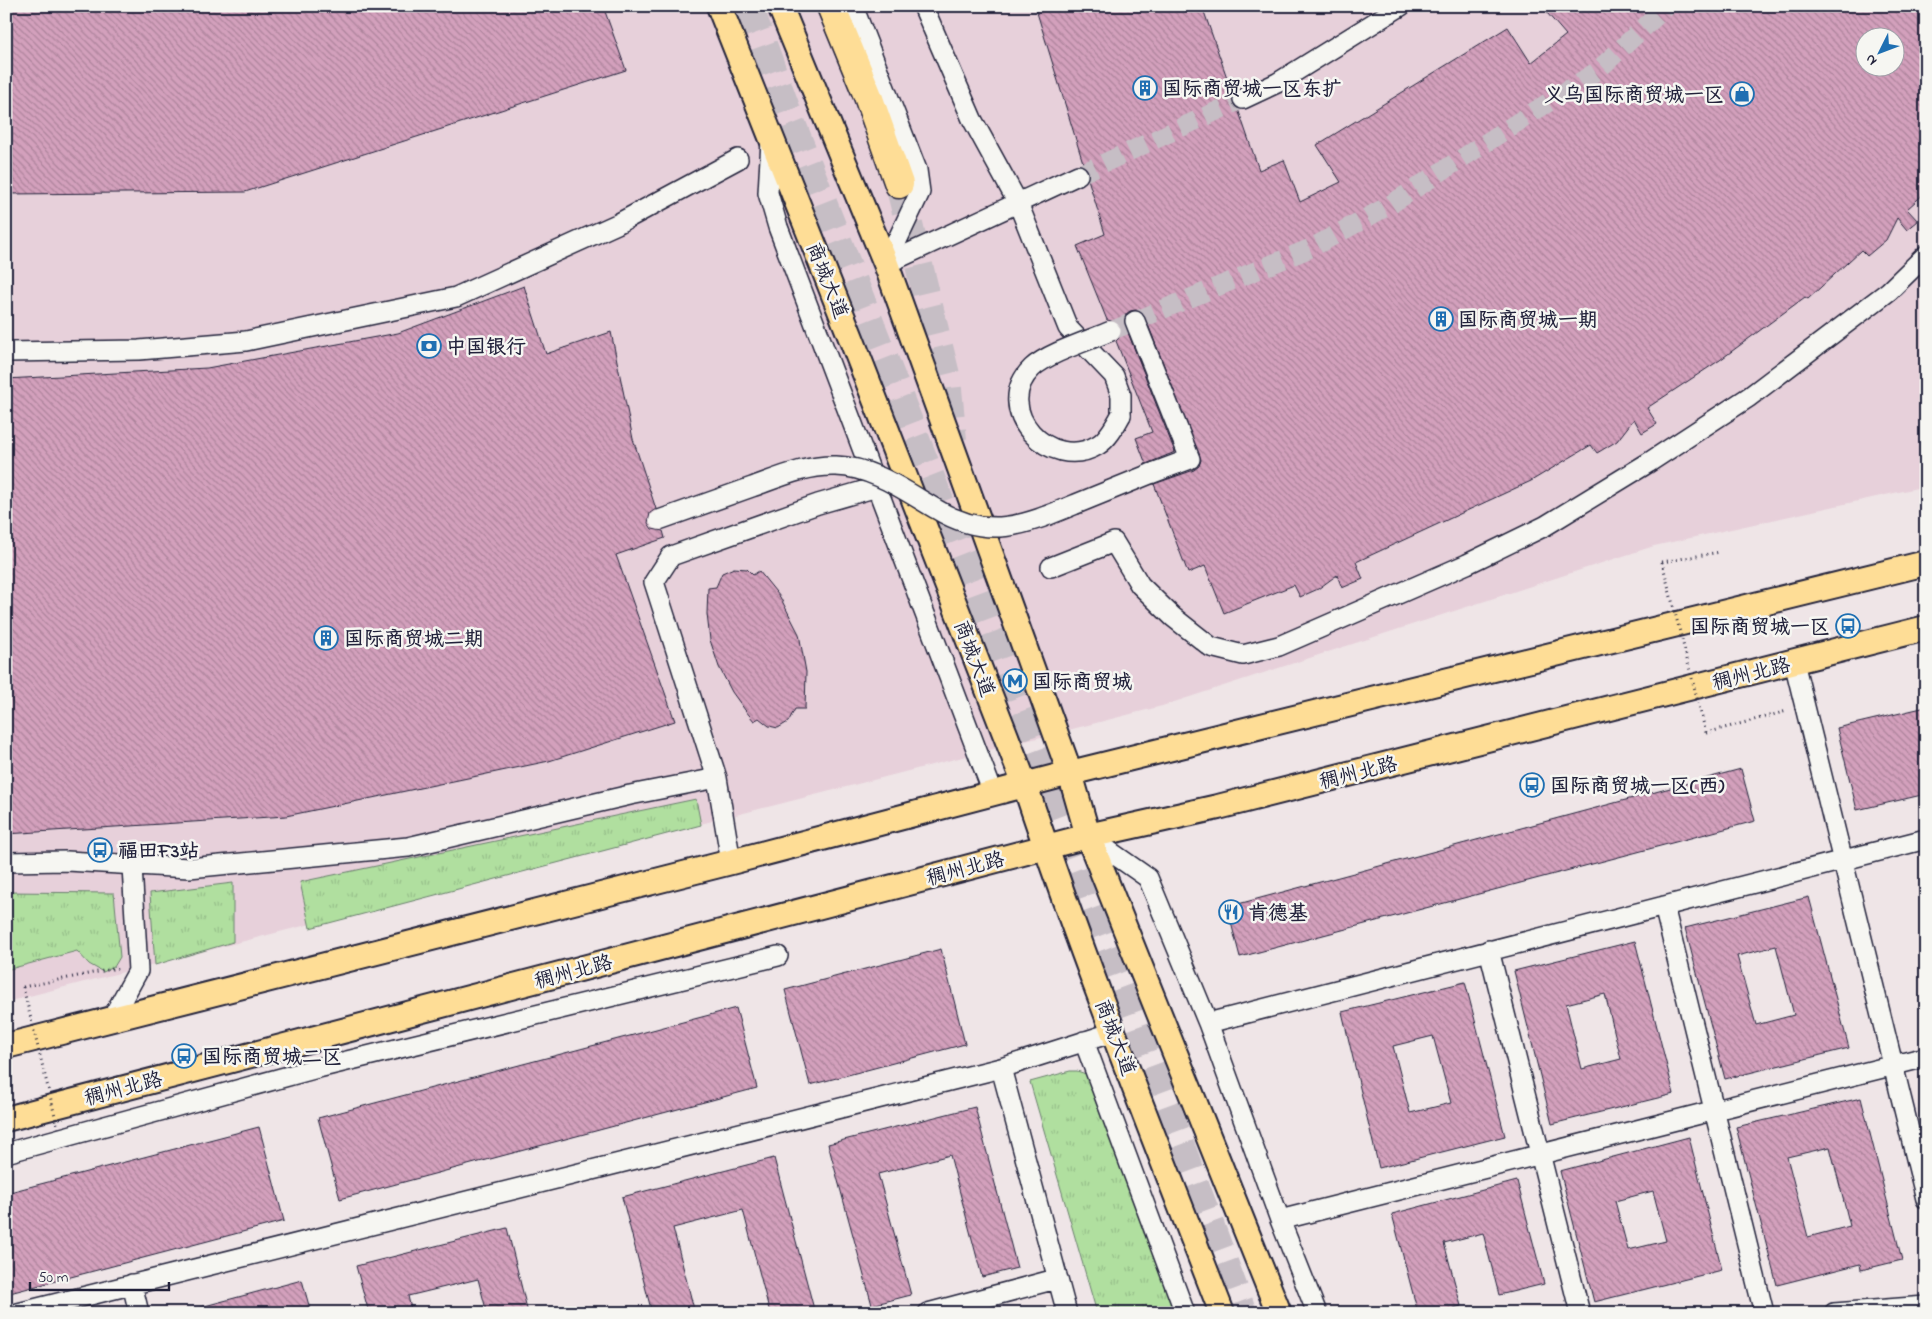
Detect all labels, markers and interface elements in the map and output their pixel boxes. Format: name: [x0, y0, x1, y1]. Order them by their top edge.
north arrow: [1854, 28, 1904, 78]
text: N: [1860, 49, 1882, 70]
building icon: 国际商贸城一区东扩: [1132, 75, 1158, 101]
place label: 国际商贸城一区东扩: [1162, 76, 1342, 105]
shop icon: 义乌国际商贸城一区: [1729, 81, 1755, 107]
place label: 义乌国际商贸城一区: [1544, 82, 1724, 111]
street label: 商城大道: [797, 238, 854, 323]
building icon: 国际商贸城一期: [1428, 306, 1454, 332]
place label: 国际商贸城一期: [1458, 307, 1598, 336]
bank icon: 中国银行: [416, 333, 442, 359]
place label: 中国银行: [446, 334, 526, 363]
bus stop icon: 国际商贸城一区: [1835, 613, 1861, 639]
place label: 国际商贸城一区: [1690, 614, 1830, 643]
street label: 商城大道: [945, 616, 1001, 701]
building icon: 国际商贸城二期: [313, 625, 339, 651]
place label: 国际商贸城二期: [344, 626, 484, 655]
street label: 稠州北路: [1709, 651, 1795, 699]
metro station icon: 国际商贸城: [1002, 668, 1028, 694]
place label: 国际商贸城: [1032, 669, 1132, 698]
street label: 稠州北路: [1316, 750, 1402, 798]
bus stop icon: 国际商贸城一区(西): [1519, 772, 1545, 798]
place label: 国际商贸城一区(西): [1550, 773, 1724, 802]
bus stop icon: 福田F3站: [87, 837, 113, 863]
place label: 福田F3站: [118, 838, 199, 867]
street label: 稠州北路: [923, 846, 1009, 895]
restaurant icon: 肯德基: [1218, 899, 1244, 925]
place label: 肯德基: [1248, 900, 1308, 929]
street label: 稠州北路: [531, 949, 617, 998]
street label: 商城大道: [1086, 995, 1142, 1080]
bus stop icon: 国际商贸城二区: [171, 1043, 197, 1069]
place label: 国际商贸城二区: [202, 1044, 342, 1073]
street label: 稠州北路: [81, 1066, 167, 1115]
scale bar: [30, 1259, 169, 1291]
text: 50 m: [38, 1267, 69, 1289]

